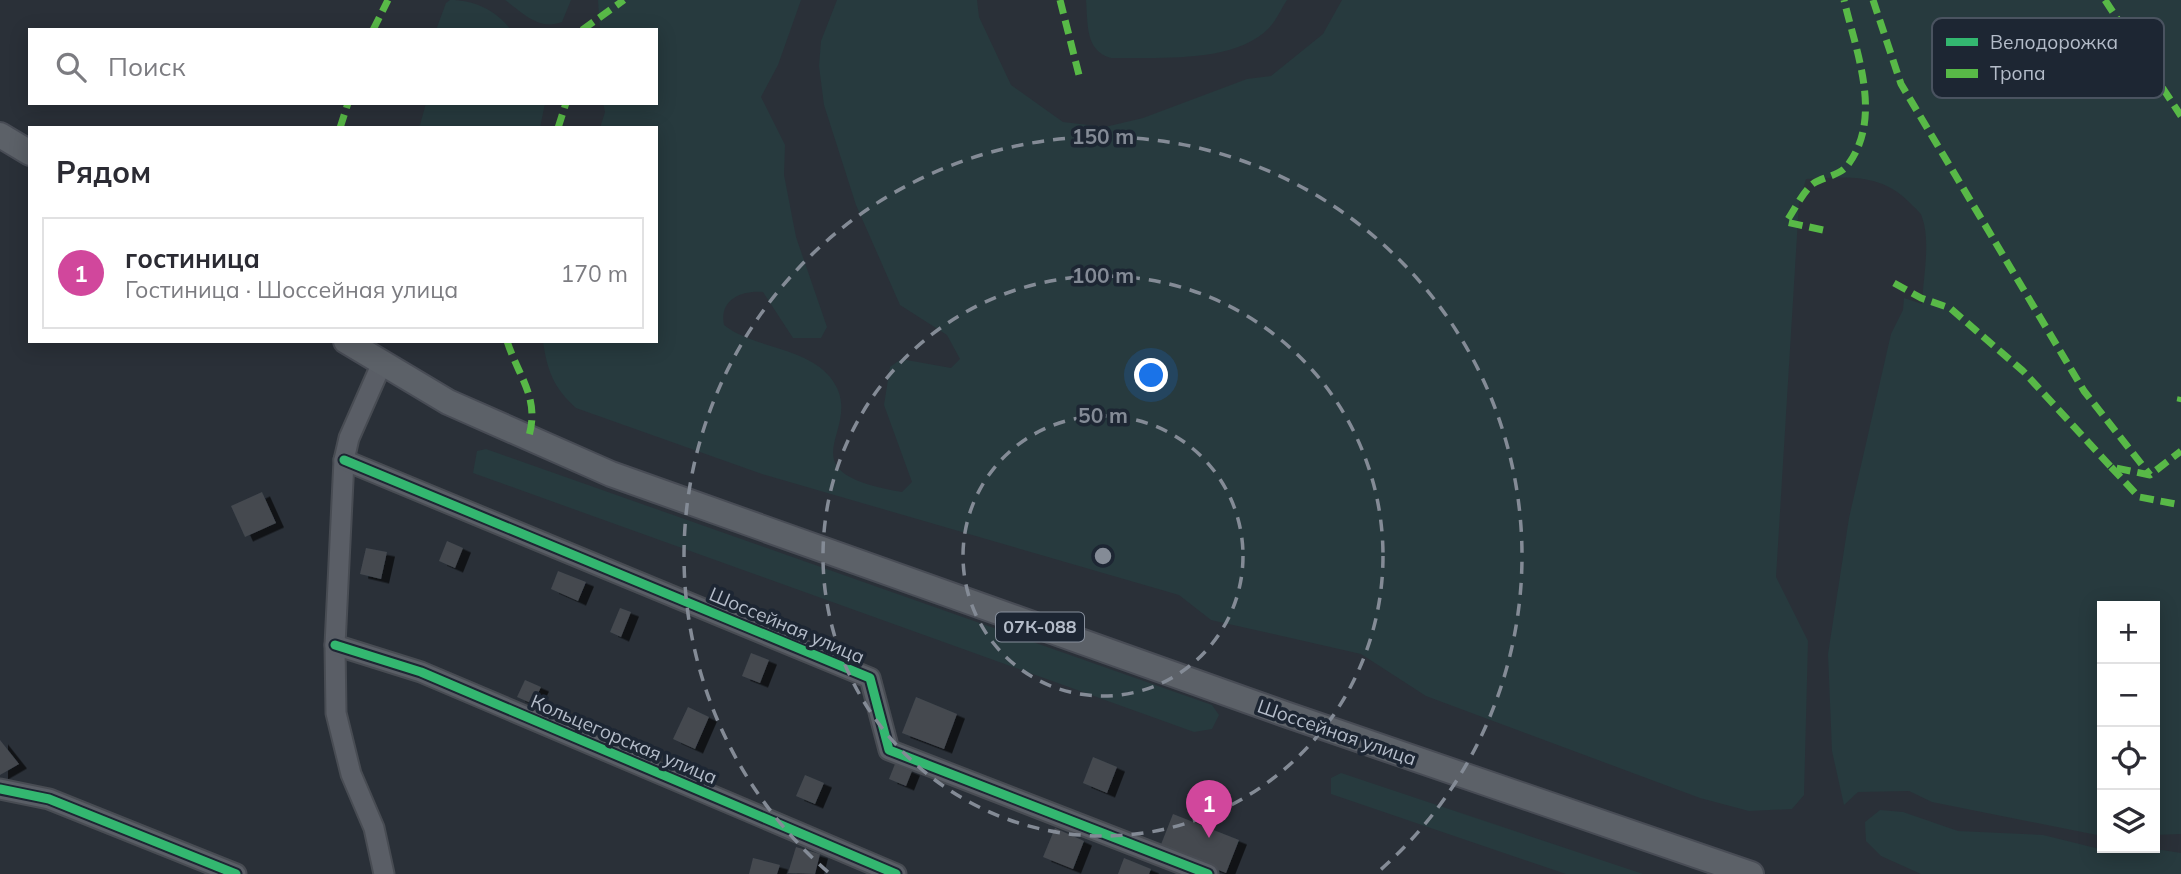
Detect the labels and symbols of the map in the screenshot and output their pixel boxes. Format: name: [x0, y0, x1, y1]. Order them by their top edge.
legend: [1932, 18, 2164, 98]
text: Велодорожка: [1990, 30, 2118, 54]
text: Тропа: [1990, 61, 2046, 85]
text: 150 m: [1072, 123, 1134, 149]
text: 100 m: [1072, 262, 1134, 288]
your location: [1134, 358, 1168, 392]
text: 50 m: [1078, 402, 1128, 428]
centre of rings: [1091, 544, 1115, 568]
street label: Шоссейная улица: [706, 581, 868, 669]
road number: 07К-088: [996, 612, 1084, 642]
street label: Кольцегорская улица: [527, 689, 721, 789]
street label: Шоссейная улица: [1254, 694, 1420, 770]
pin: 1: [1186, 780, 1232, 838]

